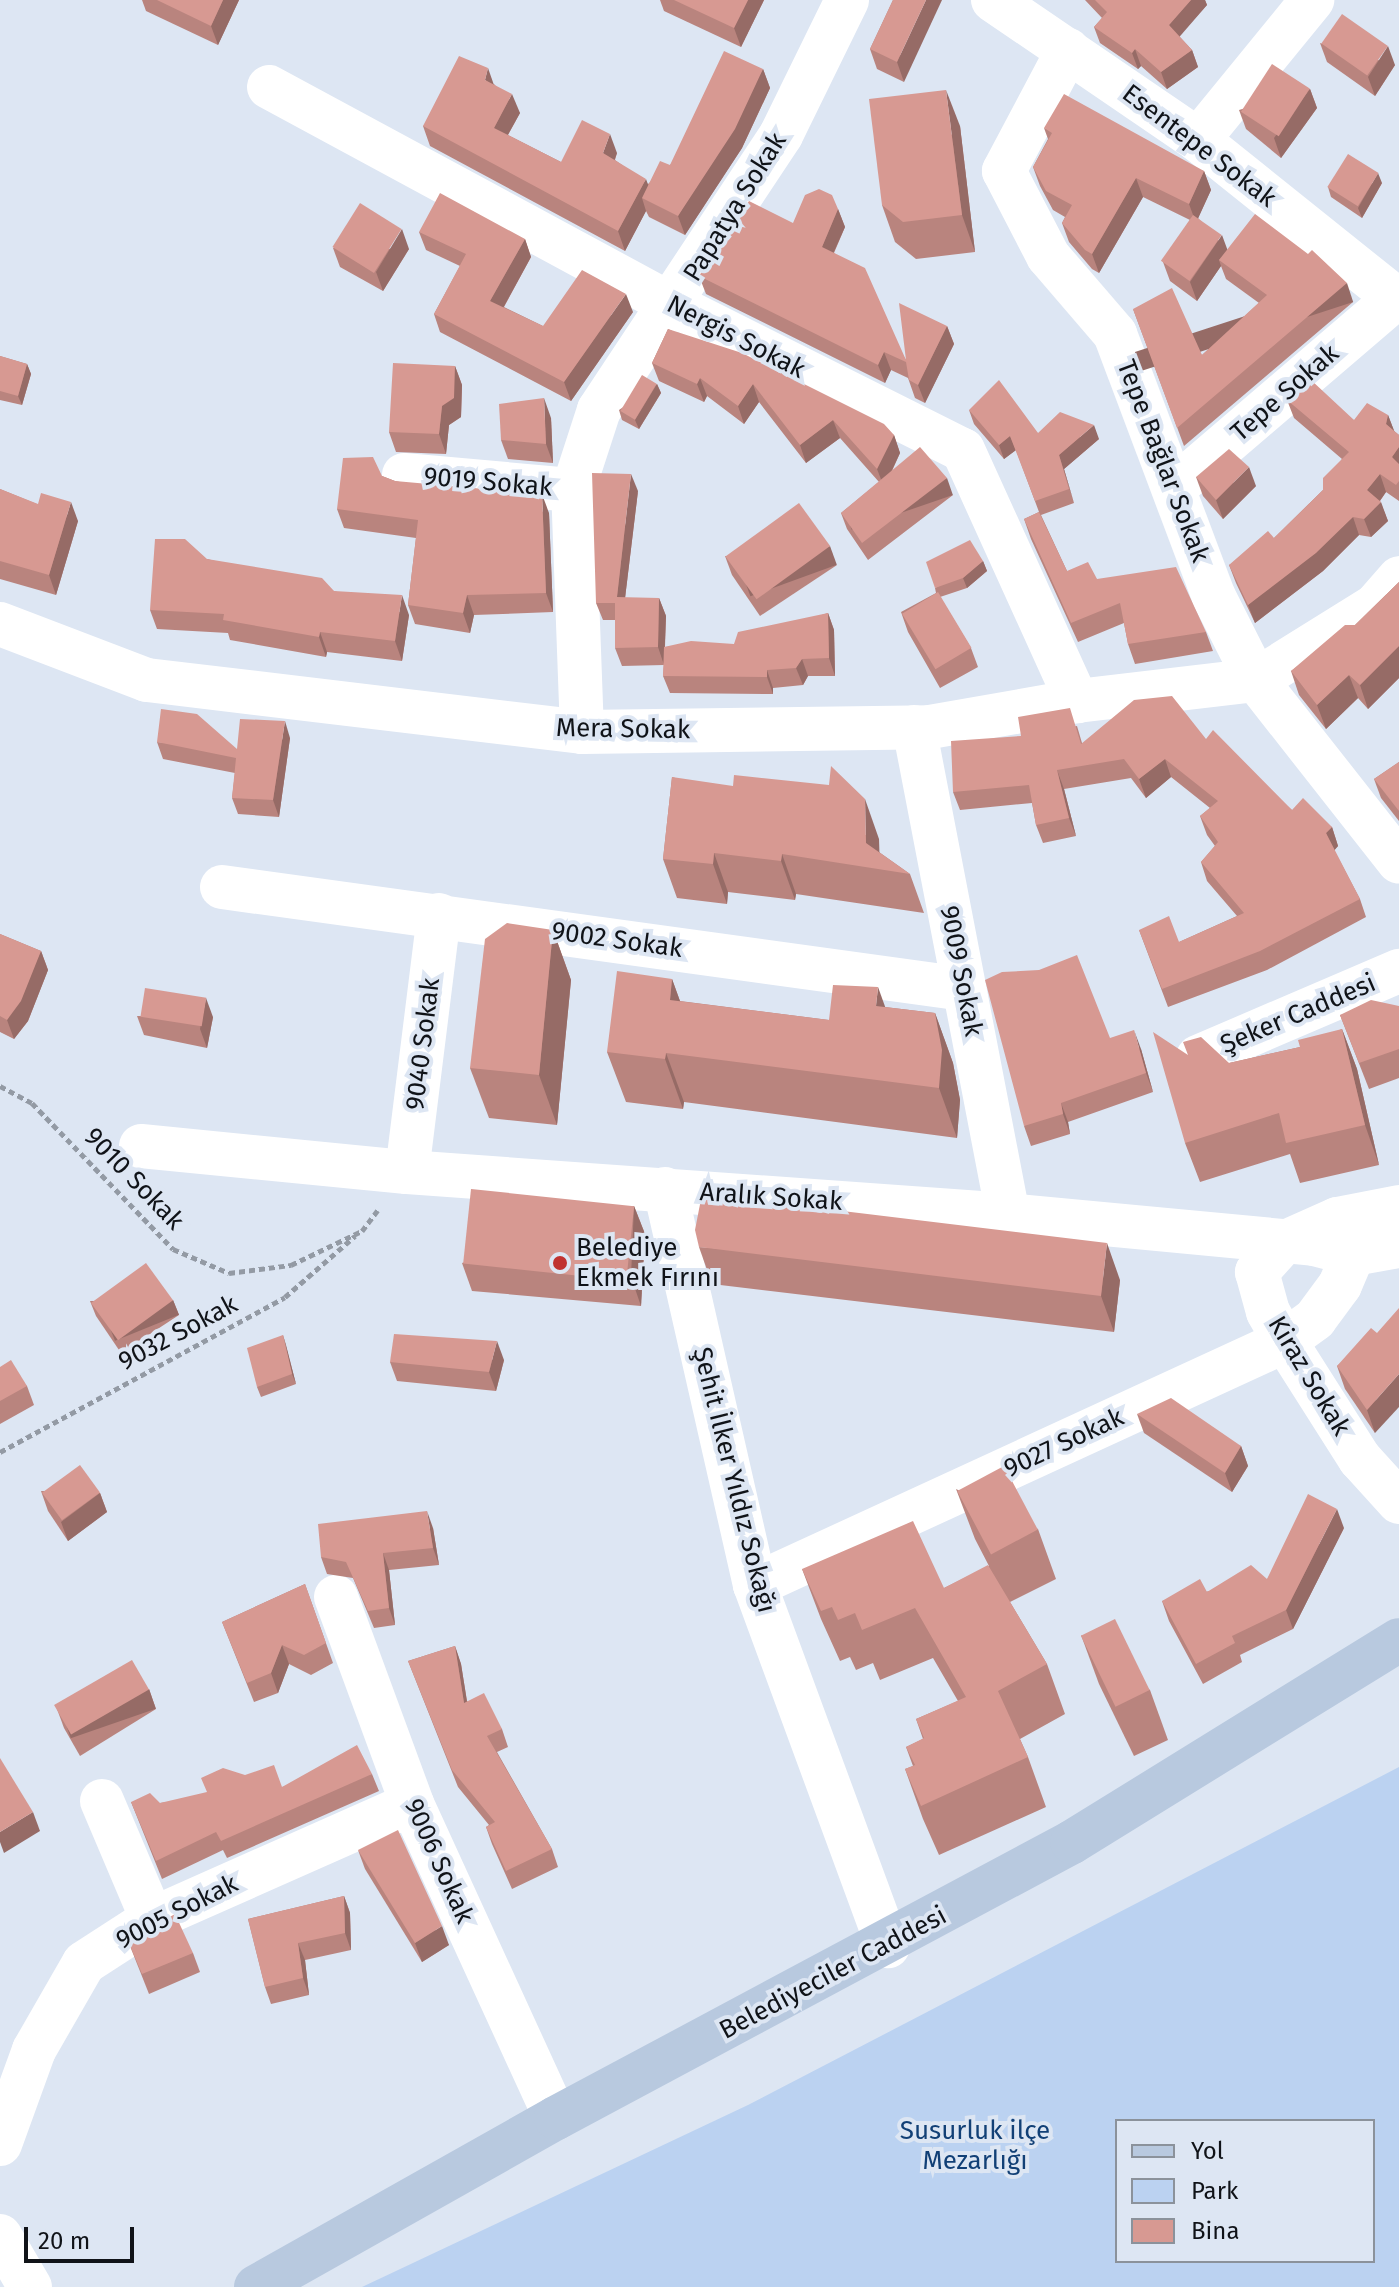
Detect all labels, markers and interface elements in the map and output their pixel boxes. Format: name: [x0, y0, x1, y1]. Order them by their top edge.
street label: Esentepe Sokak: [1116, 78, 1282, 214]
street label: Papatya Sokak: [677, 127, 793, 287]
street label: Nergis Sokak: [662, 289, 810, 385]
street label: Tepe Sokak: [1225, 338, 1345, 448]
street label: Tepe Bağlar Sokak: [1110, 355, 1216, 567]
street label: 9019 Sokak: [422, 461, 554, 503]
street label: Mera Sokak: [556, 712, 690, 746]
street label: 9009 Sokak: [933, 903, 989, 1039]
street label: 9002 Sokak: [550, 915, 684, 965]
street label: Şeker Caddesi: [1216, 967, 1380, 1061]
street label: 9040 Sokak: [399, 976, 447, 1112]
street label: 9010 Sokak: [78, 1121, 190, 1237]
street label: Aralık Sokak: [699, 1176, 843, 1218]
place label: Belediye Ekmek Fırını: [576, 1232, 719, 1294]
marker: Belediye Ekmek Fırını: [551, 1254, 569, 1272]
street label: 9032 Sokak: [113, 1289, 243, 1377]
street label: Kiraz Sokak: [1261, 1311, 1357, 1441]
street label: Şehit İlker Yıldız Sokağı: [686, 1344, 782, 1616]
street label: 9027 Sokak: [999, 1402, 1129, 1484]
street label: 9006 Sokak: [398, 1794, 480, 1928]
street label: 9005 Sokak: [111, 1868, 243, 1956]
street label: Belediyeciler Caddesi: [714, 1900, 952, 2046]
park label: Susurluk ilçe Mezarlığı: [900, 2115, 1050, 2176]
legend: [1115, 2119, 1375, 2263]
text: Yol: [1191, 2137, 1224, 2165]
text: Park: [1191, 2177, 1238, 2205]
scale bar: [28, 2211, 138, 2261]
text: Bina: [1191, 2217, 1239, 2245]
text: 20 m: [38, 2227, 90, 2255]

